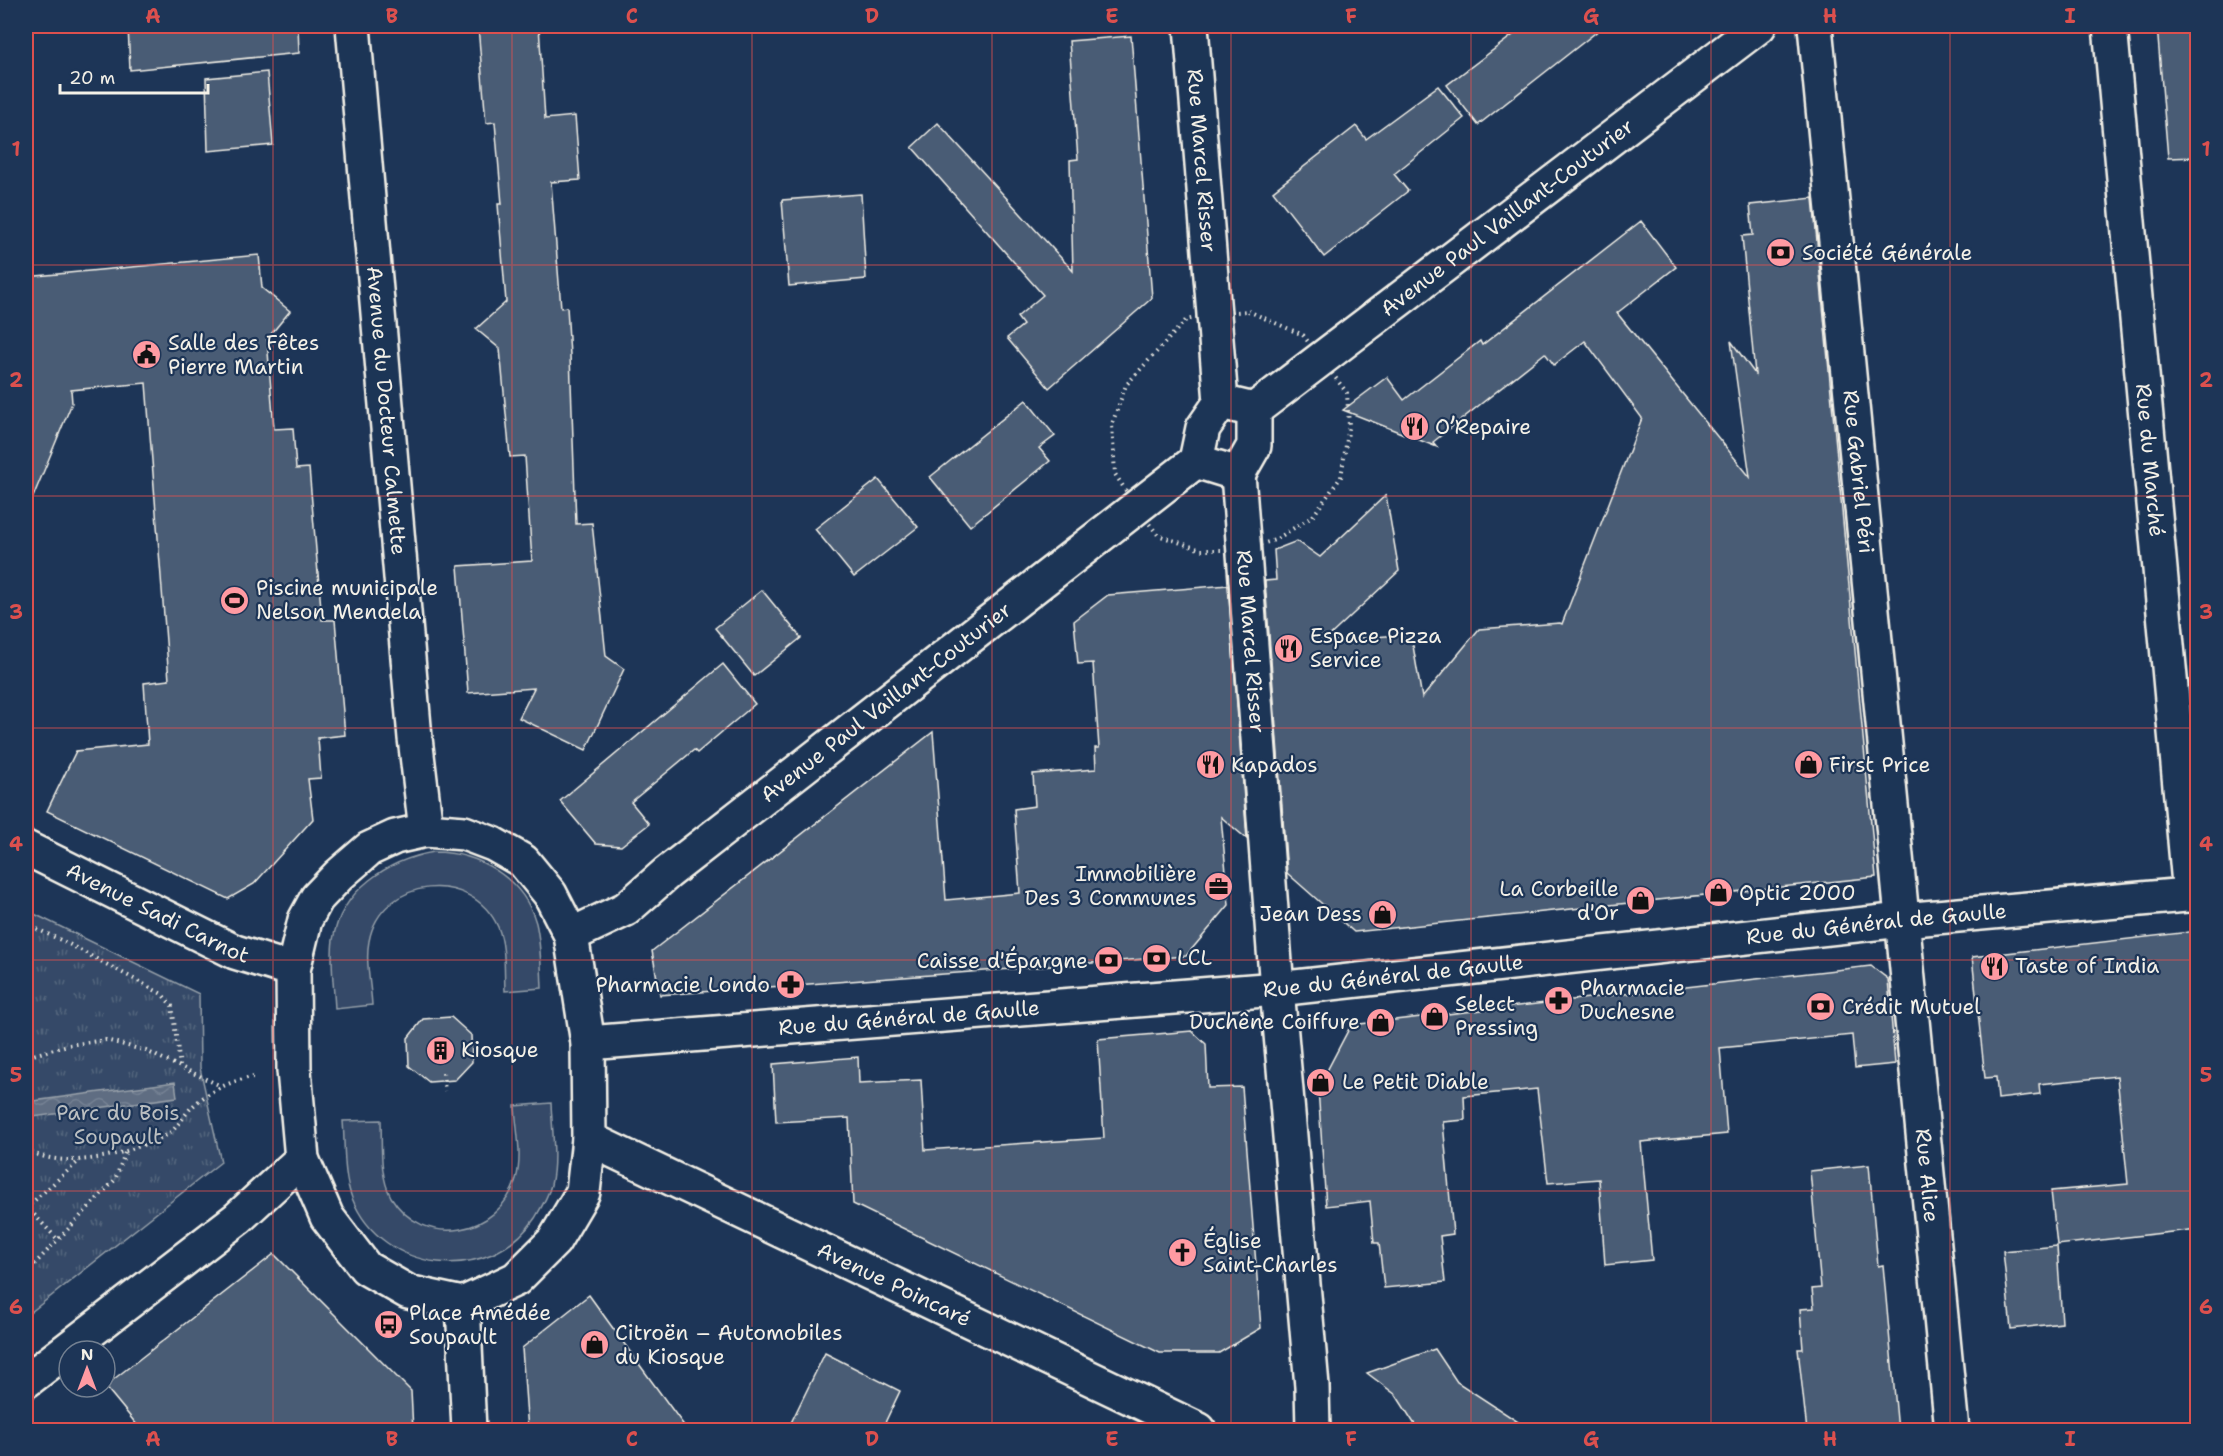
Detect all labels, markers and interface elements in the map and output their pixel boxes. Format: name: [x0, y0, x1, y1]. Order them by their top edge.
text: A: [145, 3, 161, 29]
text: B: [386, 3, 398, 29]
text: C: [626, 3, 638, 29]
text: D: [865, 3, 879, 29]
text: E: [1105, 3, 1119, 29]
text: F: [1345, 3, 1357, 29]
text: G: [1583, 3, 1599, 29]
text: H: [1823, 3, 1837, 29]
text: I: [2064, 3, 2076, 29]
scale bar: [60, 57, 208, 95]
text: 20 m: [69, 66, 115, 90]
street label: Rue Marcel Risser: [1180, 68, 1223, 253]
street label: Avenue Paul Vaillant-Couturier: [1375, 112, 1639, 323]
text: 1: [11, 136, 21, 162]
text: 1: [2201, 136, 2211, 162]
bank icon: Société Générale: [1765, 237, 1797, 269]
place label: Société Générale: [1802, 239, 1972, 267]
street label: Avenue du Docteur Calmette: [360, 265, 413, 556]
place label: Salle des Fêtes Pierre Martin: [168, 329, 319, 381]
public building icon: Salle des Fêtes Pierre Martin: [131, 339, 163, 371]
text: 2: [9, 367, 23, 393]
text: 2: [2199, 367, 2213, 393]
street label: Rue du Marché: [2129, 382, 2171, 538]
street label: Rue Gabriel Péri: [1837, 389, 1880, 555]
restaurant icon: O’Repaire: [1398, 411, 1430, 443]
place label: O’Repaire: [1435, 413, 1531, 441]
street label: Rue Marcel Risser: [1230, 549, 1272, 734]
place label: Piscine municipale Nelson Mendela: [256, 574, 438, 626]
sports icon: Piscine municipale Nelson Mendela: [219, 584, 251, 616]
street label: Avenue Paul Vaillant-Couturier: [755, 596, 1017, 809]
text: 3: [9, 599, 23, 625]
text: 3: [2199, 599, 2213, 625]
place label: Espace Pizza Service: [1310, 622, 1441, 674]
restaurant icon: Espace Pizza Service: [1273, 632, 1305, 664]
restaurant icon: Kapados: [1194, 749, 1226, 781]
shop icon: First Price: [1792, 749, 1824, 781]
place label: Kapados: [1231, 751, 1318, 779]
place label: First Price: [1829, 751, 1930, 779]
text: 4: [9, 831, 23, 857]
text: 4: [2199, 831, 2213, 857]
street label: Avenue Sadi Carnot: [61, 856, 253, 970]
place label: Immobilière Des 3 Communes: [1025, 860, 1197, 912]
office icon: Immobilière Des 3 Communes: [1202, 870, 1234, 902]
place label: La Corbeille d'Or: [1499, 875, 1619, 927]
shop icon: Optic 2000: [1702, 877, 1734, 909]
place label: Optic 2000: [1739, 879, 1856, 907]
shop icon: La Corbeille d'Or: [1624, 885, 1656, 917]
street label: Rue du Général de Gaulle: [1745, 897, 2008, 951]
shop icon: Jean Dess: [1367, 898, 1399, 930]
place label: Jean Dess: [1259, 900, 1362, 928]
bank icon: LCL: [1140, 942, 1172, 974]
place label: LCL: [1177, 944, 1212, 972]
bank icon: Caisse d'Épargne: [1093, 945, 1125, 977]
place label: Caisse d'Épargne: [917, 946, 1088, 975]
street label: Rue du Général de Gaulle: [1262, 948, 1525, 1004]
restaurant icon: Taste of India: [1978, 950, 2010, 982]
place label: Taste of India: [2015, 952, 2159, 980]
pharmacy icon: Pharmacie Londo: [775, 969, 807, 1001]
place label: Pharmacie Londo: [595, 971, 770, 999]
place label: Pharmacie Duchesne: [1580, 974, 1685, 1026]
pharmacy icon: Pharmacie Duchesne: [1543, 984, 1575, 1016]
place label: Select Pressing: [1455, 990, 1538, 1042]
bank icon: Crédit Mutuel: [1805, 991, 1837, 1023]
place label: Crédit Mutuel: [1842, 993, 1981, 1021]
street label: Rue du Général de Gaulle: [777, 994, 1041, 1042]
shop icon: Select Pressing: [1418, 1000, 1450, 1032]
shop icon: Duchêne Coiffure: [1365, 1006, 1397, 1038]
place label: Duchêne Coiffure: [1189, 1008, 1360, 1036]
building icon: Kiosque: [424, 1034, 456, 1066]
place label: Kiosque: [461, 1036, 539, 1064]
text: 5: [10, 1062, 22, 1088]
text: 5: [2200, 1062, 2212, 1088]
shop icon: Le Petit Diable: [1305, 1066, 1337, 1098]
place label: Le Petit Diable: [1342, 1068, 1489, 1096]
park label: Parc du Bois Soupault: [56, 1099, 180, 1151]
street label: Rue Alice: [1909, 1127, 1946, 1224]
place label: Église Saint-Charles: [1203, 1226, 1338, 1279]
street label: Avenue Poincaré: [813, 1236, 976, 1333]
church icon: Église Saint-Charles: [1166, 1237, 1198, 1269]
text: 6: [9, 1294, 23, 1320]
text: 6: [2199, 1294, 2213, 1320]
place label: Place Amédée Soupault: [409, 1299, 551, 1351]
bus stop icon: Place Amédée Soupault: [372, 1309, 404, 1341]
place label: Citroën – Automobiles du Kiosque: [615, 1319, 843, 1371]
shop icon: Citroën – Automobiles du Kiosque: [578, 1329, 610, 1361]
north arrow: [57, 1339, 117, 1399]
text: N: [81, 1344, 93, 1365]
text: A: [145, 1426, 161, 1452]
text: B: [386, 1426, 398, 1452]
text: C: [626, 1426, 638, 1452]
text: D: [865, 1426, 879, 1452]
text: E: [1105, 1426, 1119, 1452]
text: F: [1345, 1426, 1357, 1452]
text: G: [1583, 1426, 1599, 1452]
text: H: [1823, 1426, 1837, 1452]
text: I: [2064, 1426, 2076, 1452]

